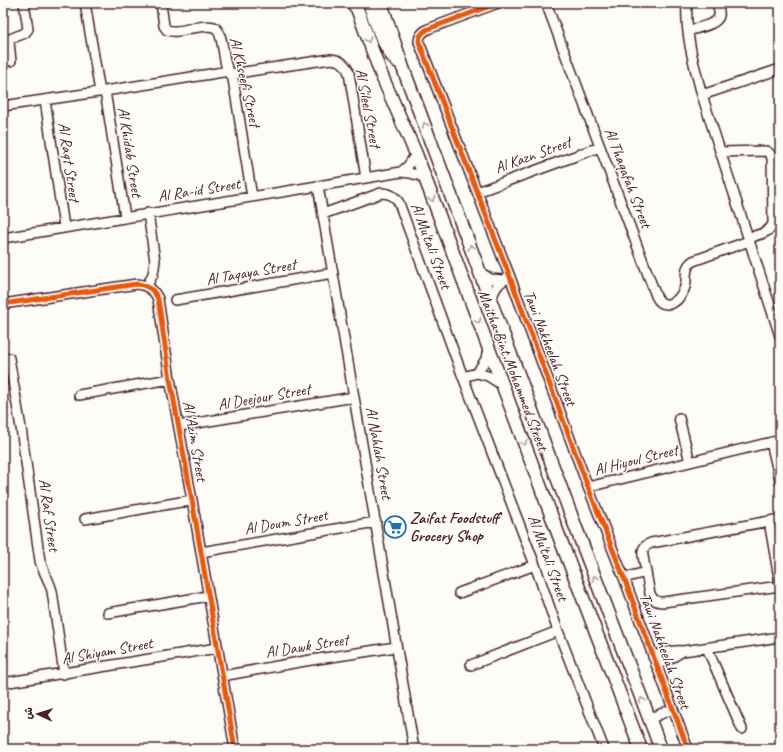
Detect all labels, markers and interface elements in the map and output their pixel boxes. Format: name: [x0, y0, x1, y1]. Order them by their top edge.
street label: Al Khseefi Street: [225, 35, 266, 132]
one-way arrow: [364, 36, 372, 43]
street label: Al Sileel Street: [351, 67, 386, 152]
street label: Al Khidab Street: [113, 106, 147, 200]
street label: Al Raqt Street: [54, 121, 85, 206]
one-way arrow: [421, 122, 429, 129]
street label: Al Thaqafah Street: [600, 125, 657, 232]
street label: Al Kazn Street: [492, 131, 576, 178]
street label: Al Ra-id Street: [156, 173, 243, 206]
one-way arrow: [428, 196, 436, 203]
street label: Al Mu'tali Street: [406, 200, 456, 293]
one-way arrow: [467, 243, 475, 250]
street label: Al Taqaya Street: [205, 254, 300, 290]
street label: Maitha Bint Mohammed Street: [473, 287, 554, 455]
street label: Tawi Nakheelah Street: [519, 288, 582, 410]
one-way arrow: [473, 317, 481, 324]
street label: Al Deejour Street: [216, 379, 315, 415]
street label: Al 'Azim Street: [178, 399, 212, 484]
street label: Al Nahlah Street: [361, 405, 397, 502]
one-way arrow: [519, 439, 527, 446]
street label: Al Hiyoul Street: [592, 439, 682, 480]
street label: Al Raf Street: [34, 477, 64, 554]
street label: Al Doum Street: [243, 505, 331, 539]
place label: Zaifat Foodstuff Grocery Shop: [410, 508, 503, 546]
street label: Al Mu'tali Street: [523, 512, 573, 605]
supermarket icon: Zaifat Foodstuff Grocery Shop: [382, 514, 408, 540]
one-way arrow: [592, 575, 600, 582]
street label: Tawi Nakheelah Street: [635, 590, 696, 713]
street label: Al Dawk Street: [264, 629, 352, 662]
street label: Al Shiyam Street: [60, 633, 156, 669]
north arrow: [18, 694, 58, 734]
one-way arrow: [638, 696, 646, 703]
text: ش: [21, 707, 35, 720]

